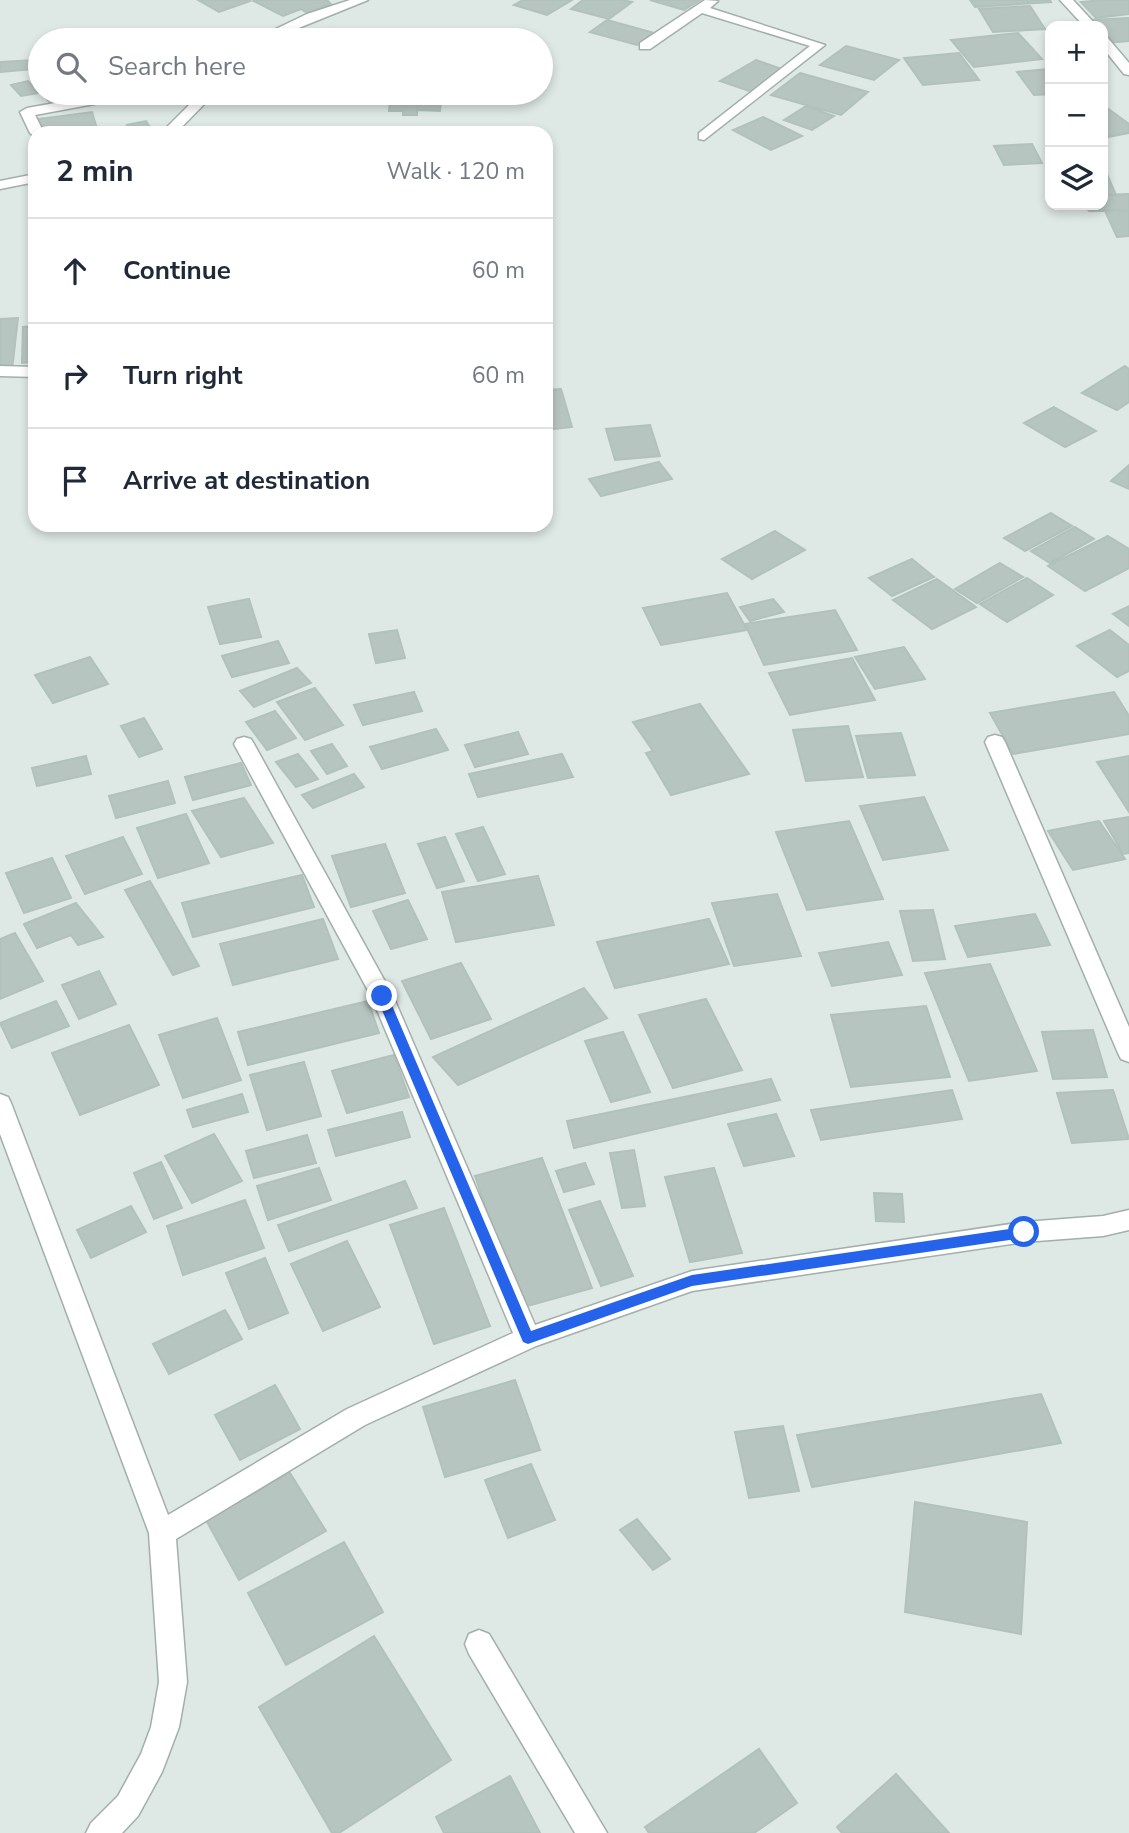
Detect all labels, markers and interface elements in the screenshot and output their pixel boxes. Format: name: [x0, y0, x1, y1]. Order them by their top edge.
map controls: [1045, 21, 1108, 210]
button: +: [1045, 21, 1108, 84]
search box: [28, 28, 553, 105]
icon: search: [52, 48, 90, 86]
text: Search here: [108, 49, 246, 84]
button: −: [1045, 84, 1108, 147]
button: layers: [1045, 147, 1108, 210]
text: 2 min: [56, 151, 134, 192]
text: Walk · 120 m: [386, 156, 525, 187]
icon: ahead: [56, 252, 94, 290]
text: Continue: [123, 253, 231, 288]
text: 60 m: [472, 255, 525, 286]
icon: right: [56, 357, 94, 395]
text: Turn right: [123, 358, 242, 393]
text: 60 m: [472, 360, 525, 391]
icon: arrive: [56, 462, 94, 500]
text: Arrive at destination: [123, 463, 370, 498]
route end: [366, 980, 397, 1011]
route start: [1008, 1216, 1039, 1247]

